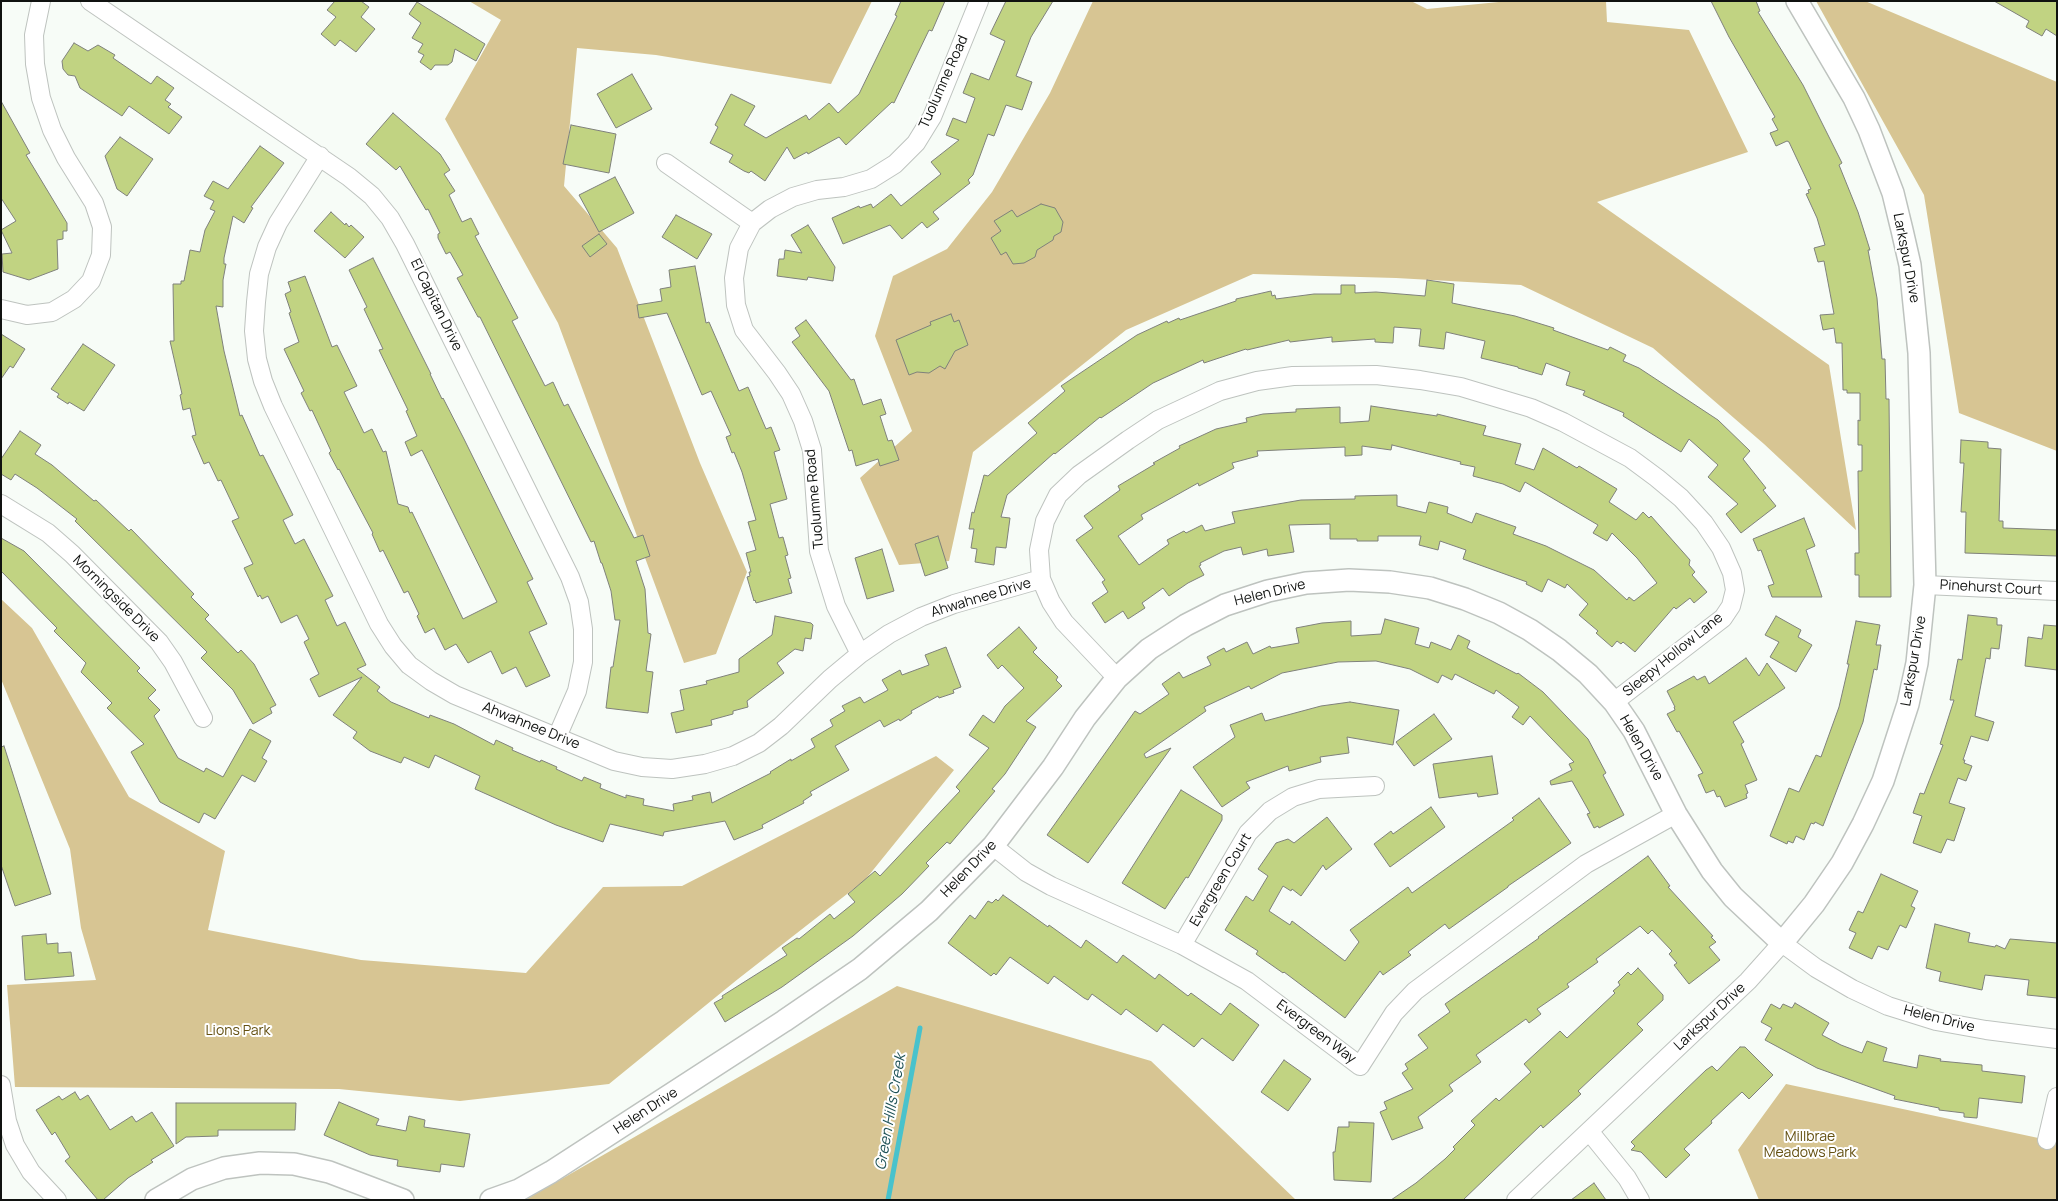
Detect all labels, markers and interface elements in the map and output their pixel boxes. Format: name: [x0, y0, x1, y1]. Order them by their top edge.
street label: Tuolumne Road: [916, 33, 972, 131]
street label: Larkspur Drive: [1889, 212, 1923, 304]
street label: El Capitan Drive: [406, 256, 466, 354]
street label: Tuolumne Road: [802, 448, 828, 550]
street label: Morningside Drive: [69, 552, 163, 646]
street label: Ahwahnee Drive: [929, 575, 1033, 621]
street label: Helen Drive: [1233, 576, 1307, 610]
street label: Pinehurst Court: [1939, 577, 2043, 599]
street label: Sleepy Hollow Lane: [1620, 610, 1726, 700]
street label: Larkspur Drive: [1898, 615, 1930, 707]
street label: Ahwahnee Drive: [480, 699, 582, 753]
street label: Helen Drive: [1616, 712, 1666, 784]
street label: Evergreen Court: [1187, 830, 1255, 930]
street label: Helen Drive: [938, 837, 1000, 901]
street label: Larkspur Drive: [1671, 980, 1749, 1054]
street label: Evergreen Way: [1273, 997, 1359, 1067]
street label: Helen Drive: [1902, 1002, 1976, 1036]
park label: Lions Park: [205, 1023, 271, 1039]
water label: Green Hills Creek: [872, 1052, 910, 1172]
street label: Helen Drive: [611, 1084, 681, 1138]
park label: Millbrae Meadows Park: [1764, 1129, 1856, 1162]

